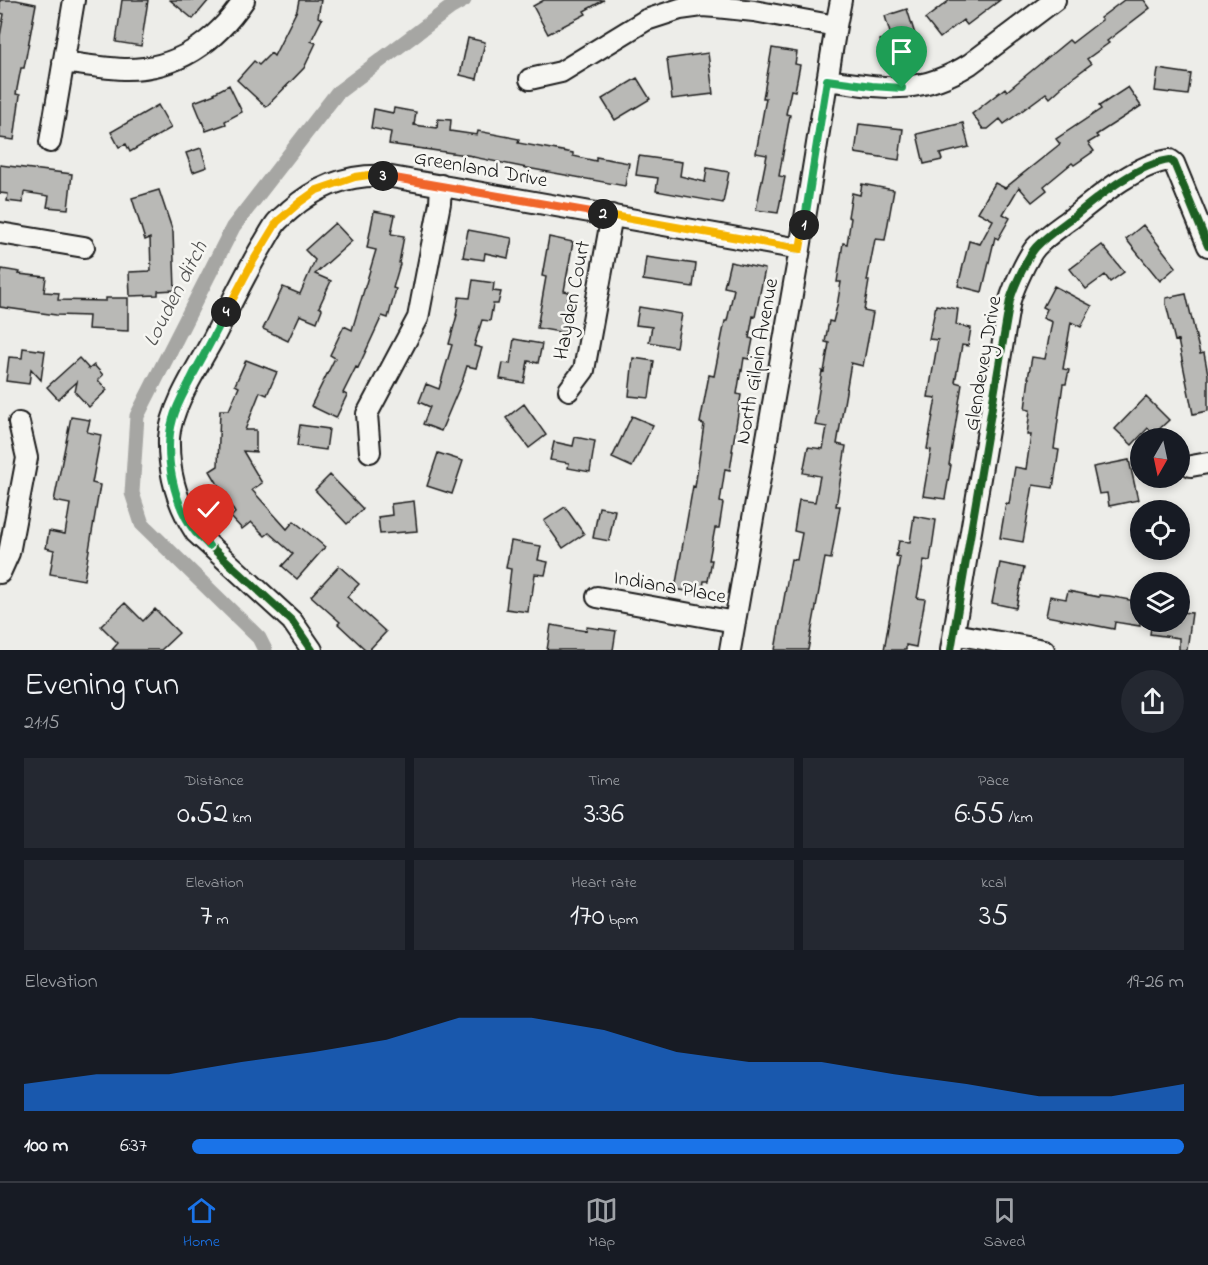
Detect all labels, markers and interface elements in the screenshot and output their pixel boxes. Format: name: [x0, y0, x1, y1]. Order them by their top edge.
pin: [876, 26, 927, 88]
icon: arrive: [885, 35, 918, 68]
street label: Greenland Drive: [412, 143, 550, 197]
pin: 3: [368, 161, 398, 191]
text: 3: [380, 164, 386, 188]
pin: 2: [588, 199, 618, 229]
text: 2: [599, 202, 607, 226]
pin: 1: [789, 210, 819, 240]
text: 1: [801, 213, 807, 237]
water label: Louden ditch: [136, 236, 217, 353]
street label: Hayden Court: [547, 238, 601, 363]
street label: North Gilpin Avenue: [729, 275, 787, 447]
street label: Glendevey Drive: [957, 293, 1013, 434]
pin: 4: [211, 297, 241, 327]
text: 4: [223, 300, 229, 324]
north arrow: [1130, 428, 1190, 488]
map controls: [1130, 428, 1190, 632]
pin: [183, 484, 234, 546]
icon: check: [192, 493, 225, 526]
button: locate: [1130, 500, 1190, 560]
street label: Indiana Place: [611, 563, 729, 613]
button: layers: [1130, 572, 1190, 632]
text: Evening run: [24, 662, 179, 710]
button: share: [1121, 670, 1184, 733]
text: 21:15: [24, 709, 60, 738]
text: Distance: [185, 769, 244, 793]
text: Time: [588, 769, 620, 793]
text: Pace: [978, 769, 1009, 793]
text: 0.52: [177, 793, 228, 837]
text: 3:36: [584, 793, 624, 837]
text: 6:55: [954, 793, 1005, 837]
text: km: [228, 806, 252, 830]
text: /km: [1005, 806, 1033, 830]
text: Elevation: [185, 871, 244, 895]
text: Heart rate: [571, 871, 637, 895]
text: kcal: [981, 871, 1006, 895]
text: 7: [200, 895, 212, 939]
text: 170: [570, 895, 605, 939]
text: 35: [979, 895, 1008, 939]
text: m: [212, 908, 229, 932]
text: bpm: [605, 908, 638, 932]
text: Elevation: [24, 968, 98, 997]
text: 19–26 m: [1127, 968, 1184, 997]
text: 100 m: [24, 1132, 68, 1161]
text: 6:37: [120, 1132, 147, 1161]
tab: Home: [183, 1194, 220, 1254]
tab: Map: [585, 1194, 618, 1254]
tab: Saved: [984, 1194, 1025, 1254]

